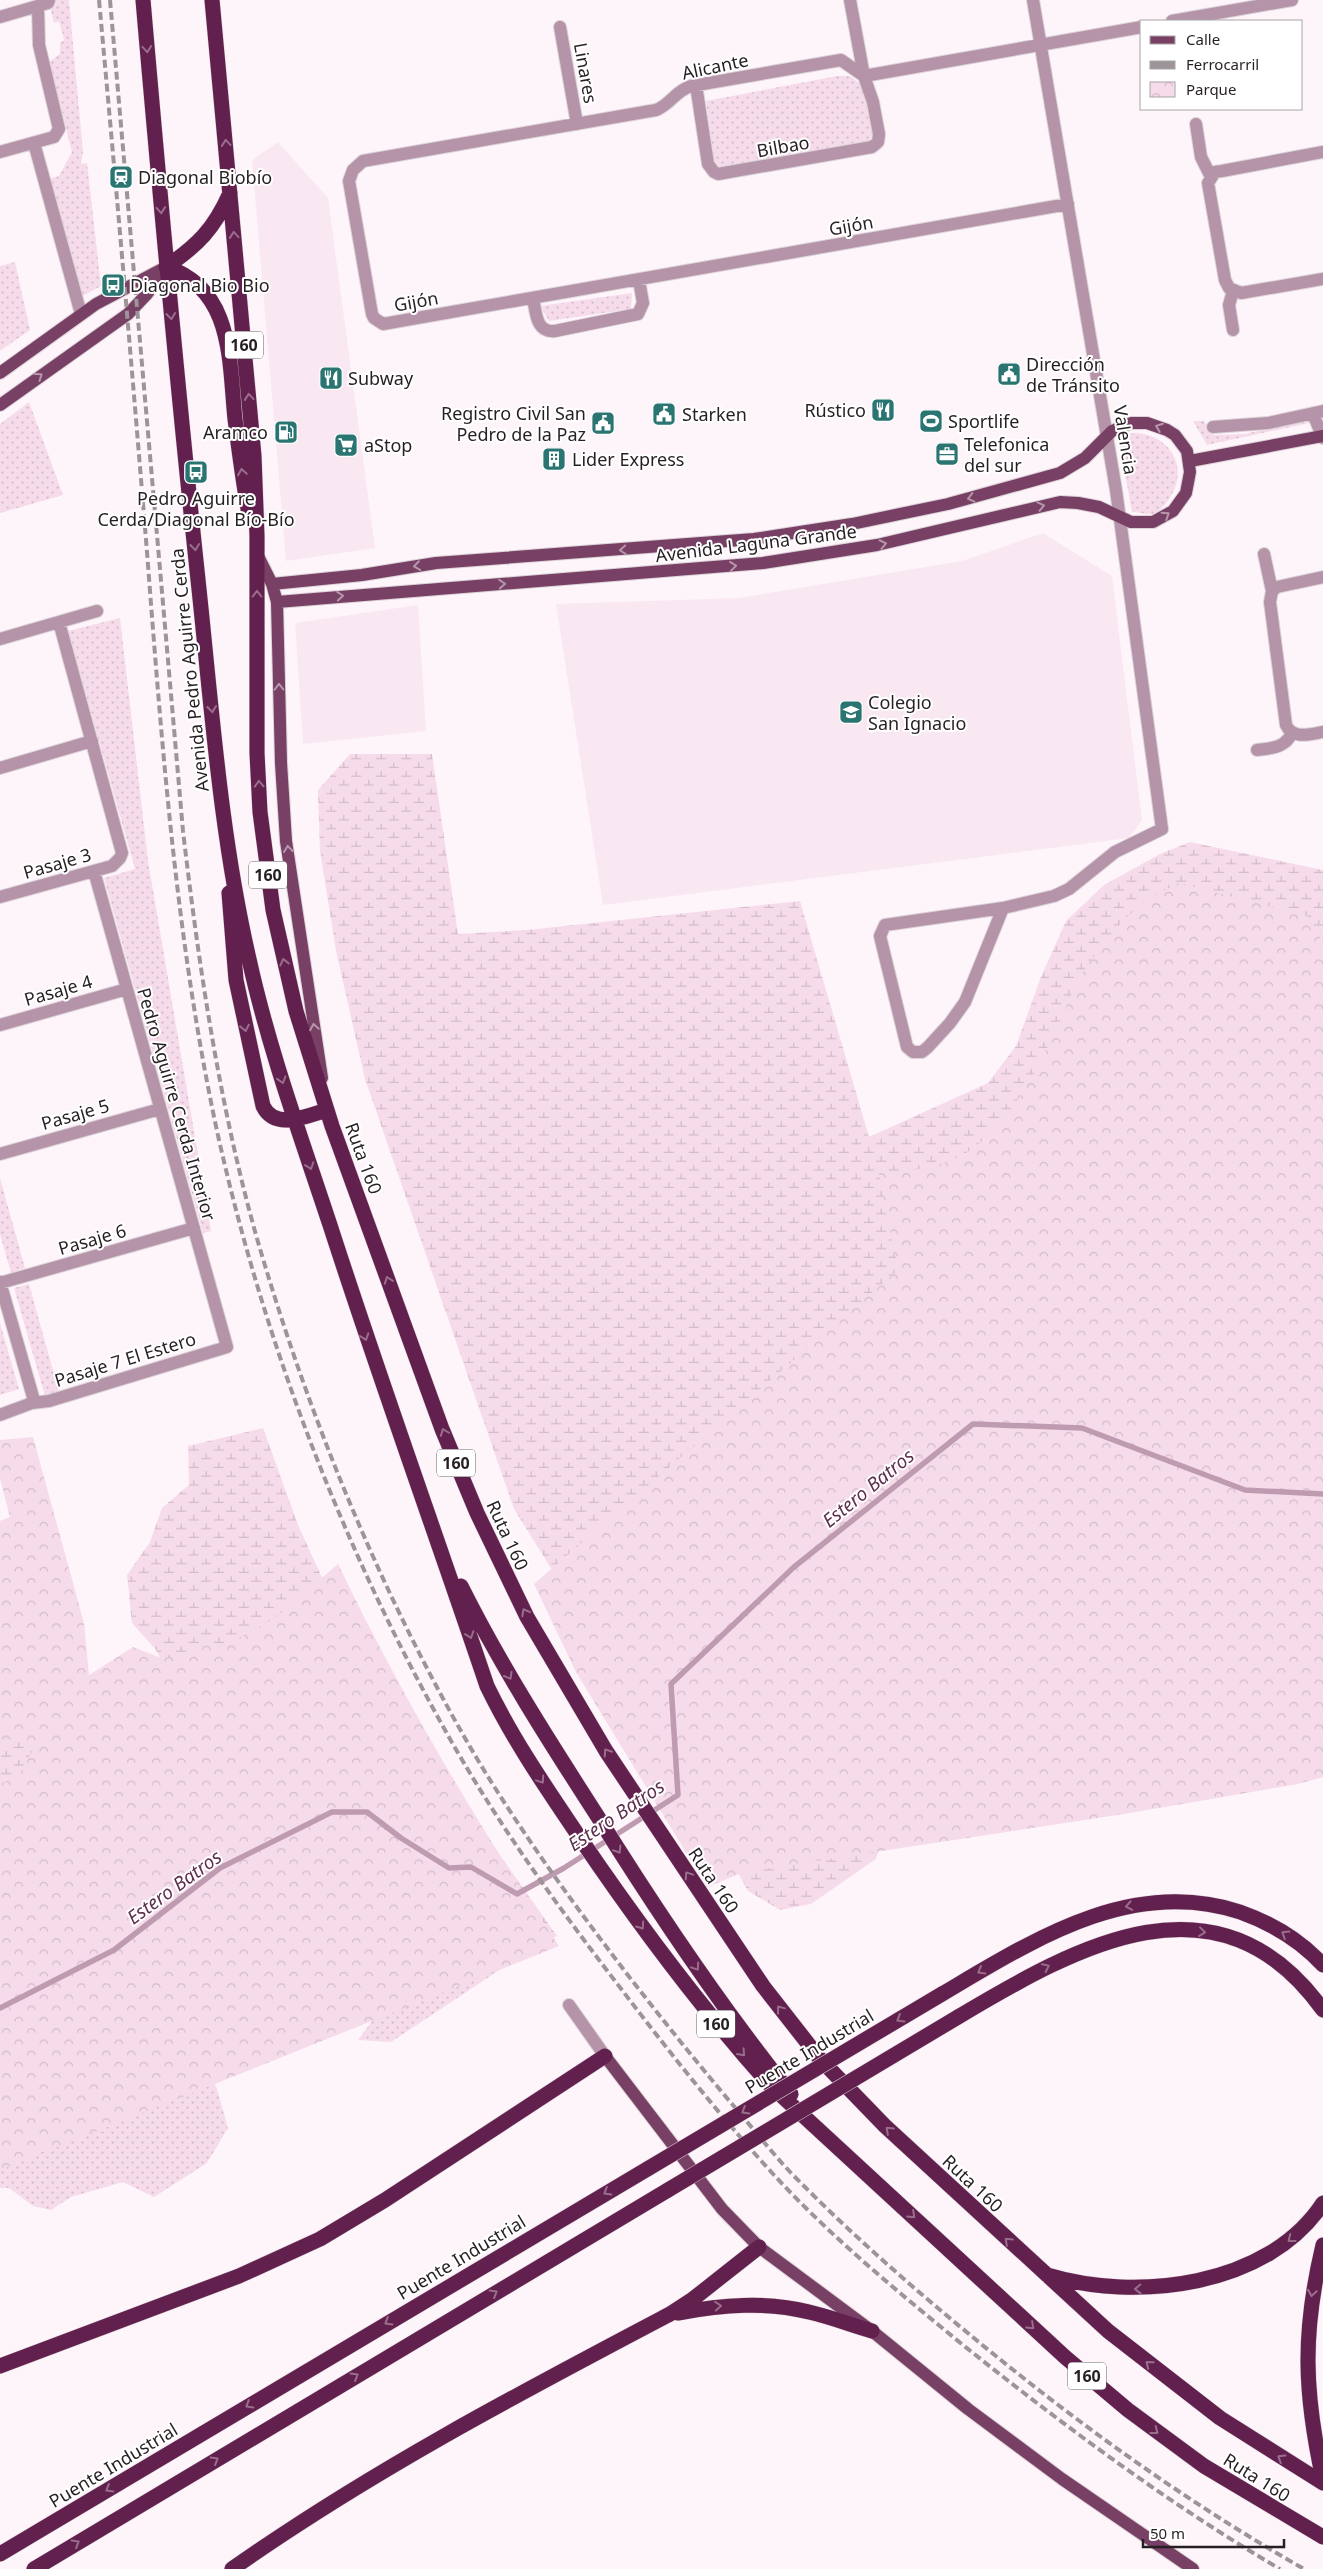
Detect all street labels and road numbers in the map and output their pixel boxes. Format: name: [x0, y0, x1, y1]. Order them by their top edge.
street label: Linares: [569, 41, 603, 105]
street label: Alicante: [680, 47, 750, 85]
street label: Bilbao: [755, 130, 811, 162]
street label: Gijón: [827, 209, 875, 241]
street label: Gijón: [392, 285, 440, 317]
road number: 160: [225, 332, 263, 358]
street label: Valencia: [1109, 404, 1143, 476]
street label: Avenida Laguna Grande: [654, 519, 858, 567]
street label: Avenida Pedro Aguirre Cerda: [164, 547, 214, 793]
street label: Pasaje 3: [20, 842, 94, 884]
road number: 160: [249, 862, 287, 888]
street label: Pasaje 4: [21, 969, 95, 1011]
street label: Pedro Aguirre Cerda Interior: [132, 985, 222, 1224]
street label: Pasaje 5: [38, 1093, 112, 1135]
street label: Ruta 160: [340, 1119, 388, 1197]
street label: Pasaje 6: [55, 1218, 129, 1260]
street label: Pasaje 7 El Estero: [51, 1326, 199, 1392]
road number: 160: [437, 1450, 475, 1476]
street label: Ruta 160: [481, 1496, 535, 1574]
street label: Ruta 160: [683, 1842, 745, 1918]
street label: Puente Industrial: [740, 2003, 878, 2099]
road number: 160: [697, 2010, 735, 2038]
street label: Ruta 160: [938, 2149, 1008, 2217]
street label: Puente Industrial: [392, 2209, 530, 2305]
road number: 160: [1068, 2362, 1106, 2390]
street label: Puente Industrial: [44, 2417, 182, 2513]
street label: Ruta 160: [1219, 2447, 1295, 2507]

